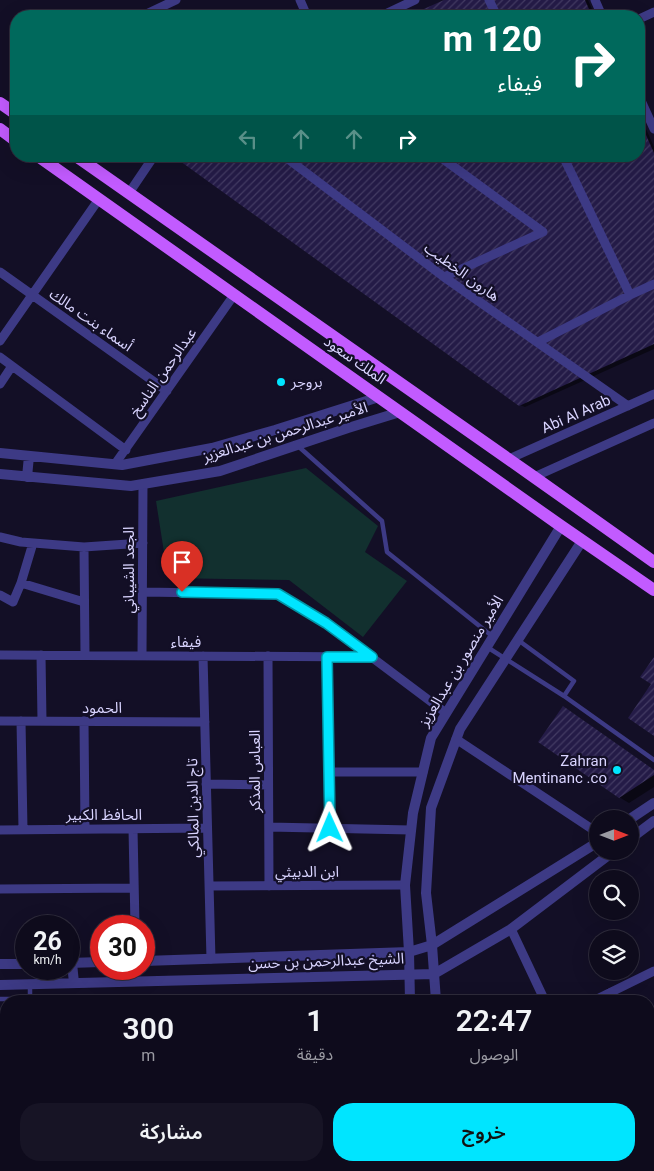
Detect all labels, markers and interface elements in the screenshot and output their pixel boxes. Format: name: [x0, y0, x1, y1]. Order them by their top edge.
text: 120 m: [443, 19, 542, 60]
icon: right: [560, 30, 625, 95]
text: فيفاء: [498, 71, 542, 96]
icon: left: [234, 125, 262, 153]
icon: ahead: [287, 125, 315, 153]
icon: ahead: [340, 125, 368, 153]
icon: right: [393, 125, 421, 153]
street label: هارون الخطيب: [421, 239, 503, 305]
street label: أسماء بنت مالك: [46, 285, 136, 355]
street label: عبدالرحمن الناسخ: [126, 324, 203, 422]
street label: الملك سعود: [320, 332, 390, 388]
place label: بروجر: [290, 373, 322, 391]
marker: بروجر: [275, 376, 287, 388]
street label: Abi Al Arab: [539, 391, 613, 437]
street label: الأمير عبدالرحمن بن عبدالعزيز: [199, 398, 370, 466]
street label: الجعد الشيباني: [120, 527, 140, 613]
pin: [161, 541, 203, 592]
icon: arrive: [168, 548, 196, 576]
street label: الأمير منصور بن عبدالعزيز: [414, 592, 507, 731]
street label: فيفاء: [171, 633, 201, 651]
street label: الحمود: [82, 699, 122, 717]
street label: العباس المذكر: [246, 730, 264, 813]
place label: Zahran Mentinanc .co: [512, 752, 607, 787]
street label: تاج الدين المالكي: [183, 758, 206, 858]
marker: Zahran Mentinanc .co: [611, 764, 623, 776]
position arrow: [303, 801, 355, 853]
street label: الحافظ الكبير: [65, 806, 142, 824]
north arrow: [589, 810, 639, 860]
map controls: [589, 810, 639, 980]
street label: ابن الدبيثي: [275, 863, 339, 883]
button: search: [589, 870, 639, 920]
speed limit sign: 30: [90, 915, 155, 980]
text: 26: [33, 927, 62, 956]
button: layers: [589, 930, 639, 980]
street label: الشيخ عبدالرحمن بن حسن: [248, 949, 404, 976]
text: km/h: [33, 953, 62, 967]
text: 1: [306, 1003, 323, 1038]
text: 22:47: [456, 1003, 532, 1038]
text: 300: [123, 1011, 174, 1046]
text: دقيقة: [297, 1045, 333, 1064]
text: الوصول: [470, 1045, 518, 1064]
text: m: [141, 1046, 155, 1065]
button: مشاركة: [20, 1103, 323, 1161]
button: خروج: [333, 1103, 635, 1161]

